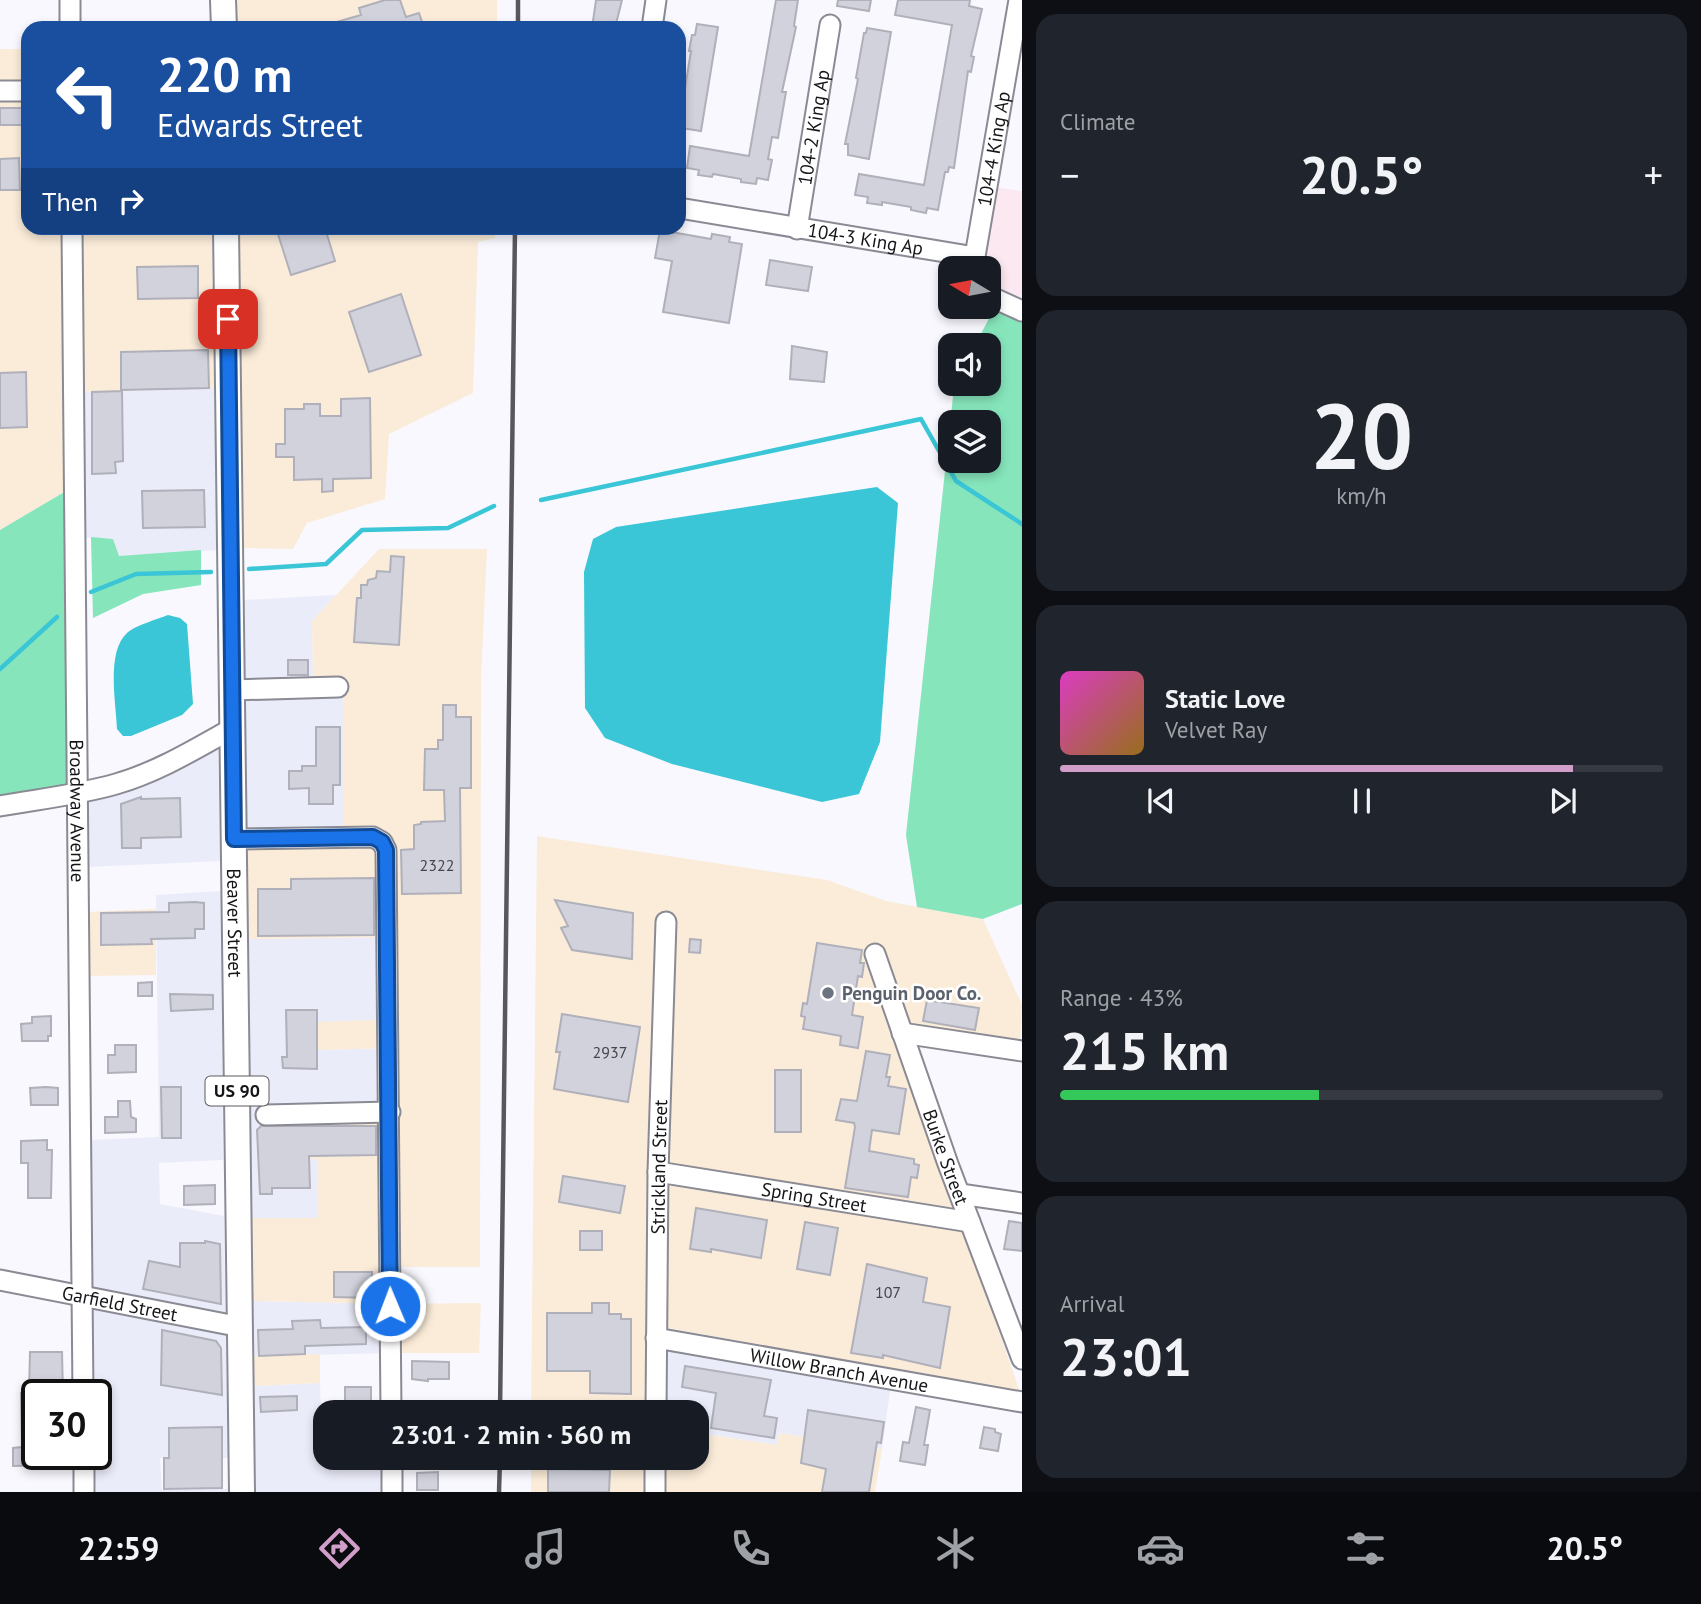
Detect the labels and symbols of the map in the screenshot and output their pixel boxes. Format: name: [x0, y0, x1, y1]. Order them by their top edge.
street label: 104-2 King Ap: [792, 68, 835, 187]
street label: 104-4 King Ap: [972, 89, 1015, 208]
street label: 104-3 King Ap: [806, 218, 925, 260]
north arrow: [938, 256, 1001, 318]
pin: [198, 289, 258, 349]
street label: Broadway Avenue: [65, 739, 90, 883]
house number: 2322: [420, 855, 454, 875]
street label: Beaver Street: [222, 868, 247, 978]
place label: Penguin Door Co.: [842, 981, 981, 1005]
marker: Penguin Door Co.: [820, 985, 836, 1001]
house number: 2937: [593, 1042, 627, 1062]
road number: US 90: [205, 1076, 268, 1106]
street label: Strickland Street: [645, 1099, 672, 1235]
street label: Burke Street: [918, 1106, 975, 1209]
street label: Spring Street: [760, 1177, 869, 1217]
position arrow: [353, 1269, 427, 1343]
street label: Garfield Street: [60, 1280, 180, 1326]
house number: 107: [875, 1282, 901, 1302]
street label: Willow Branch Avenue: [748, 1343, 930, 1397]
speed limit sign: 30: [21, 1379, 112, 1470]

